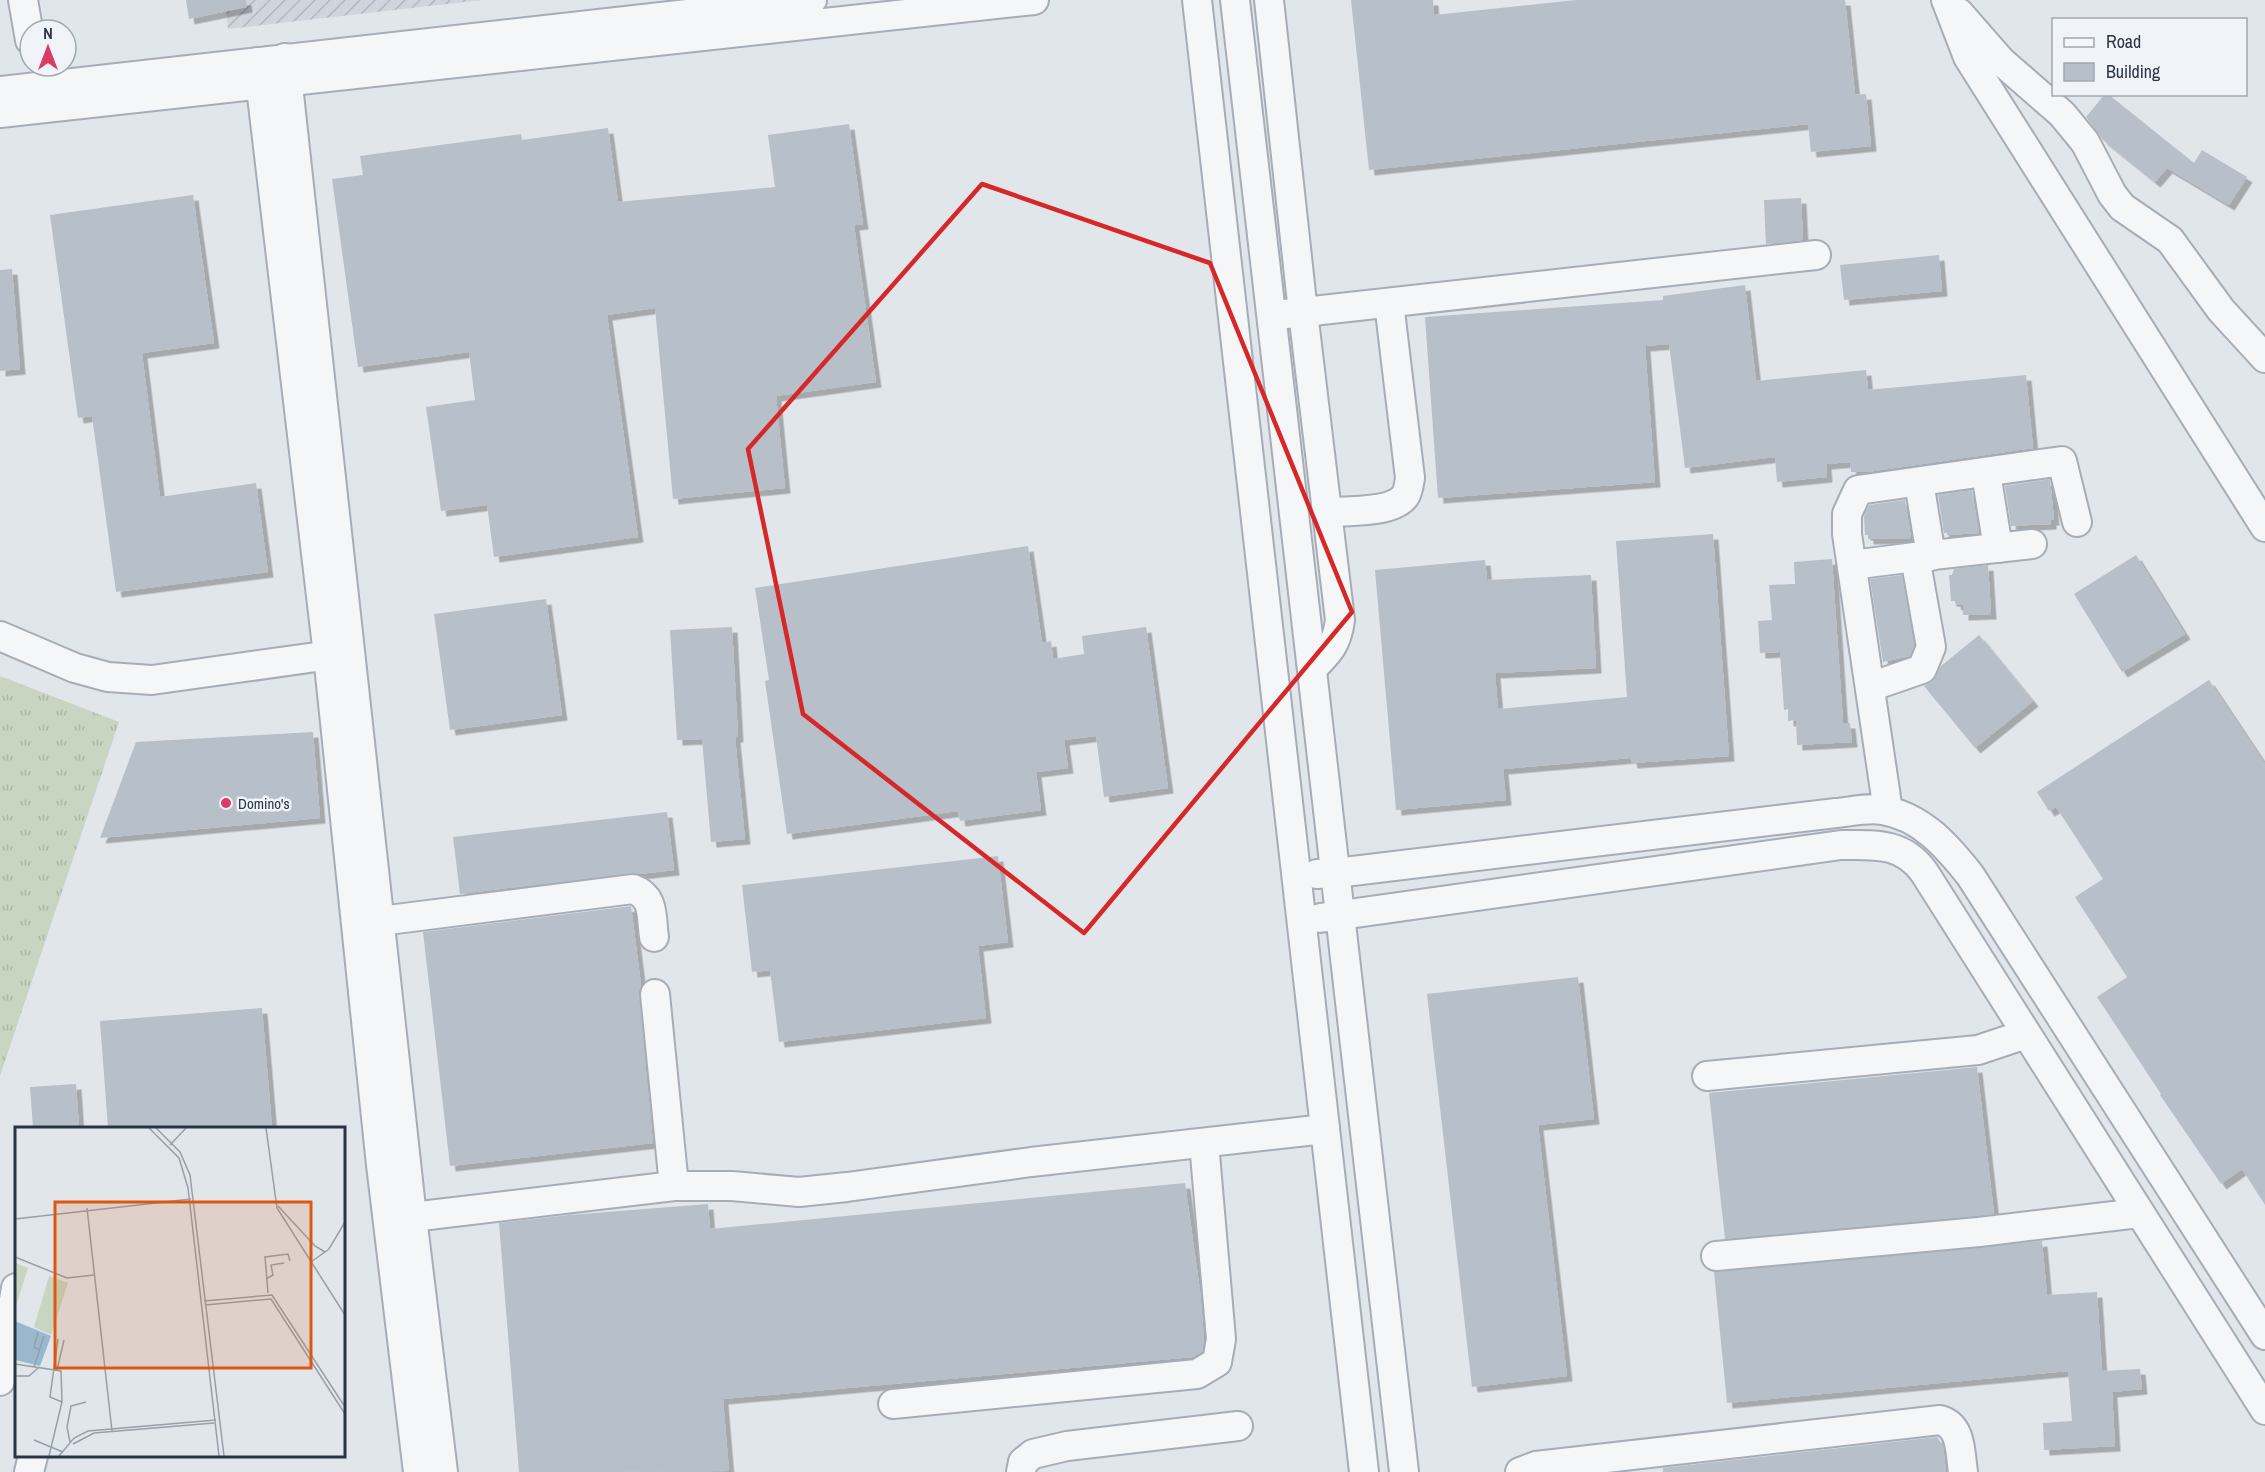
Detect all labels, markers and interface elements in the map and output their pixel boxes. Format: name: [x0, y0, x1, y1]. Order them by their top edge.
north arrow: [18, 18, 78, 78]
legend: [2052, 18, 2247, 96]
text: N: [43, 22, 53, 44]
text: Road: [2106, 29, 2141, 54]
text: Building: [2106, 59, 2161, 84]
place label: Domino's: [238, 793, 290, 814]
marker: Domino's: [219, 796, 233, 810]
inset map: [15, 1127, 345, 1457]

